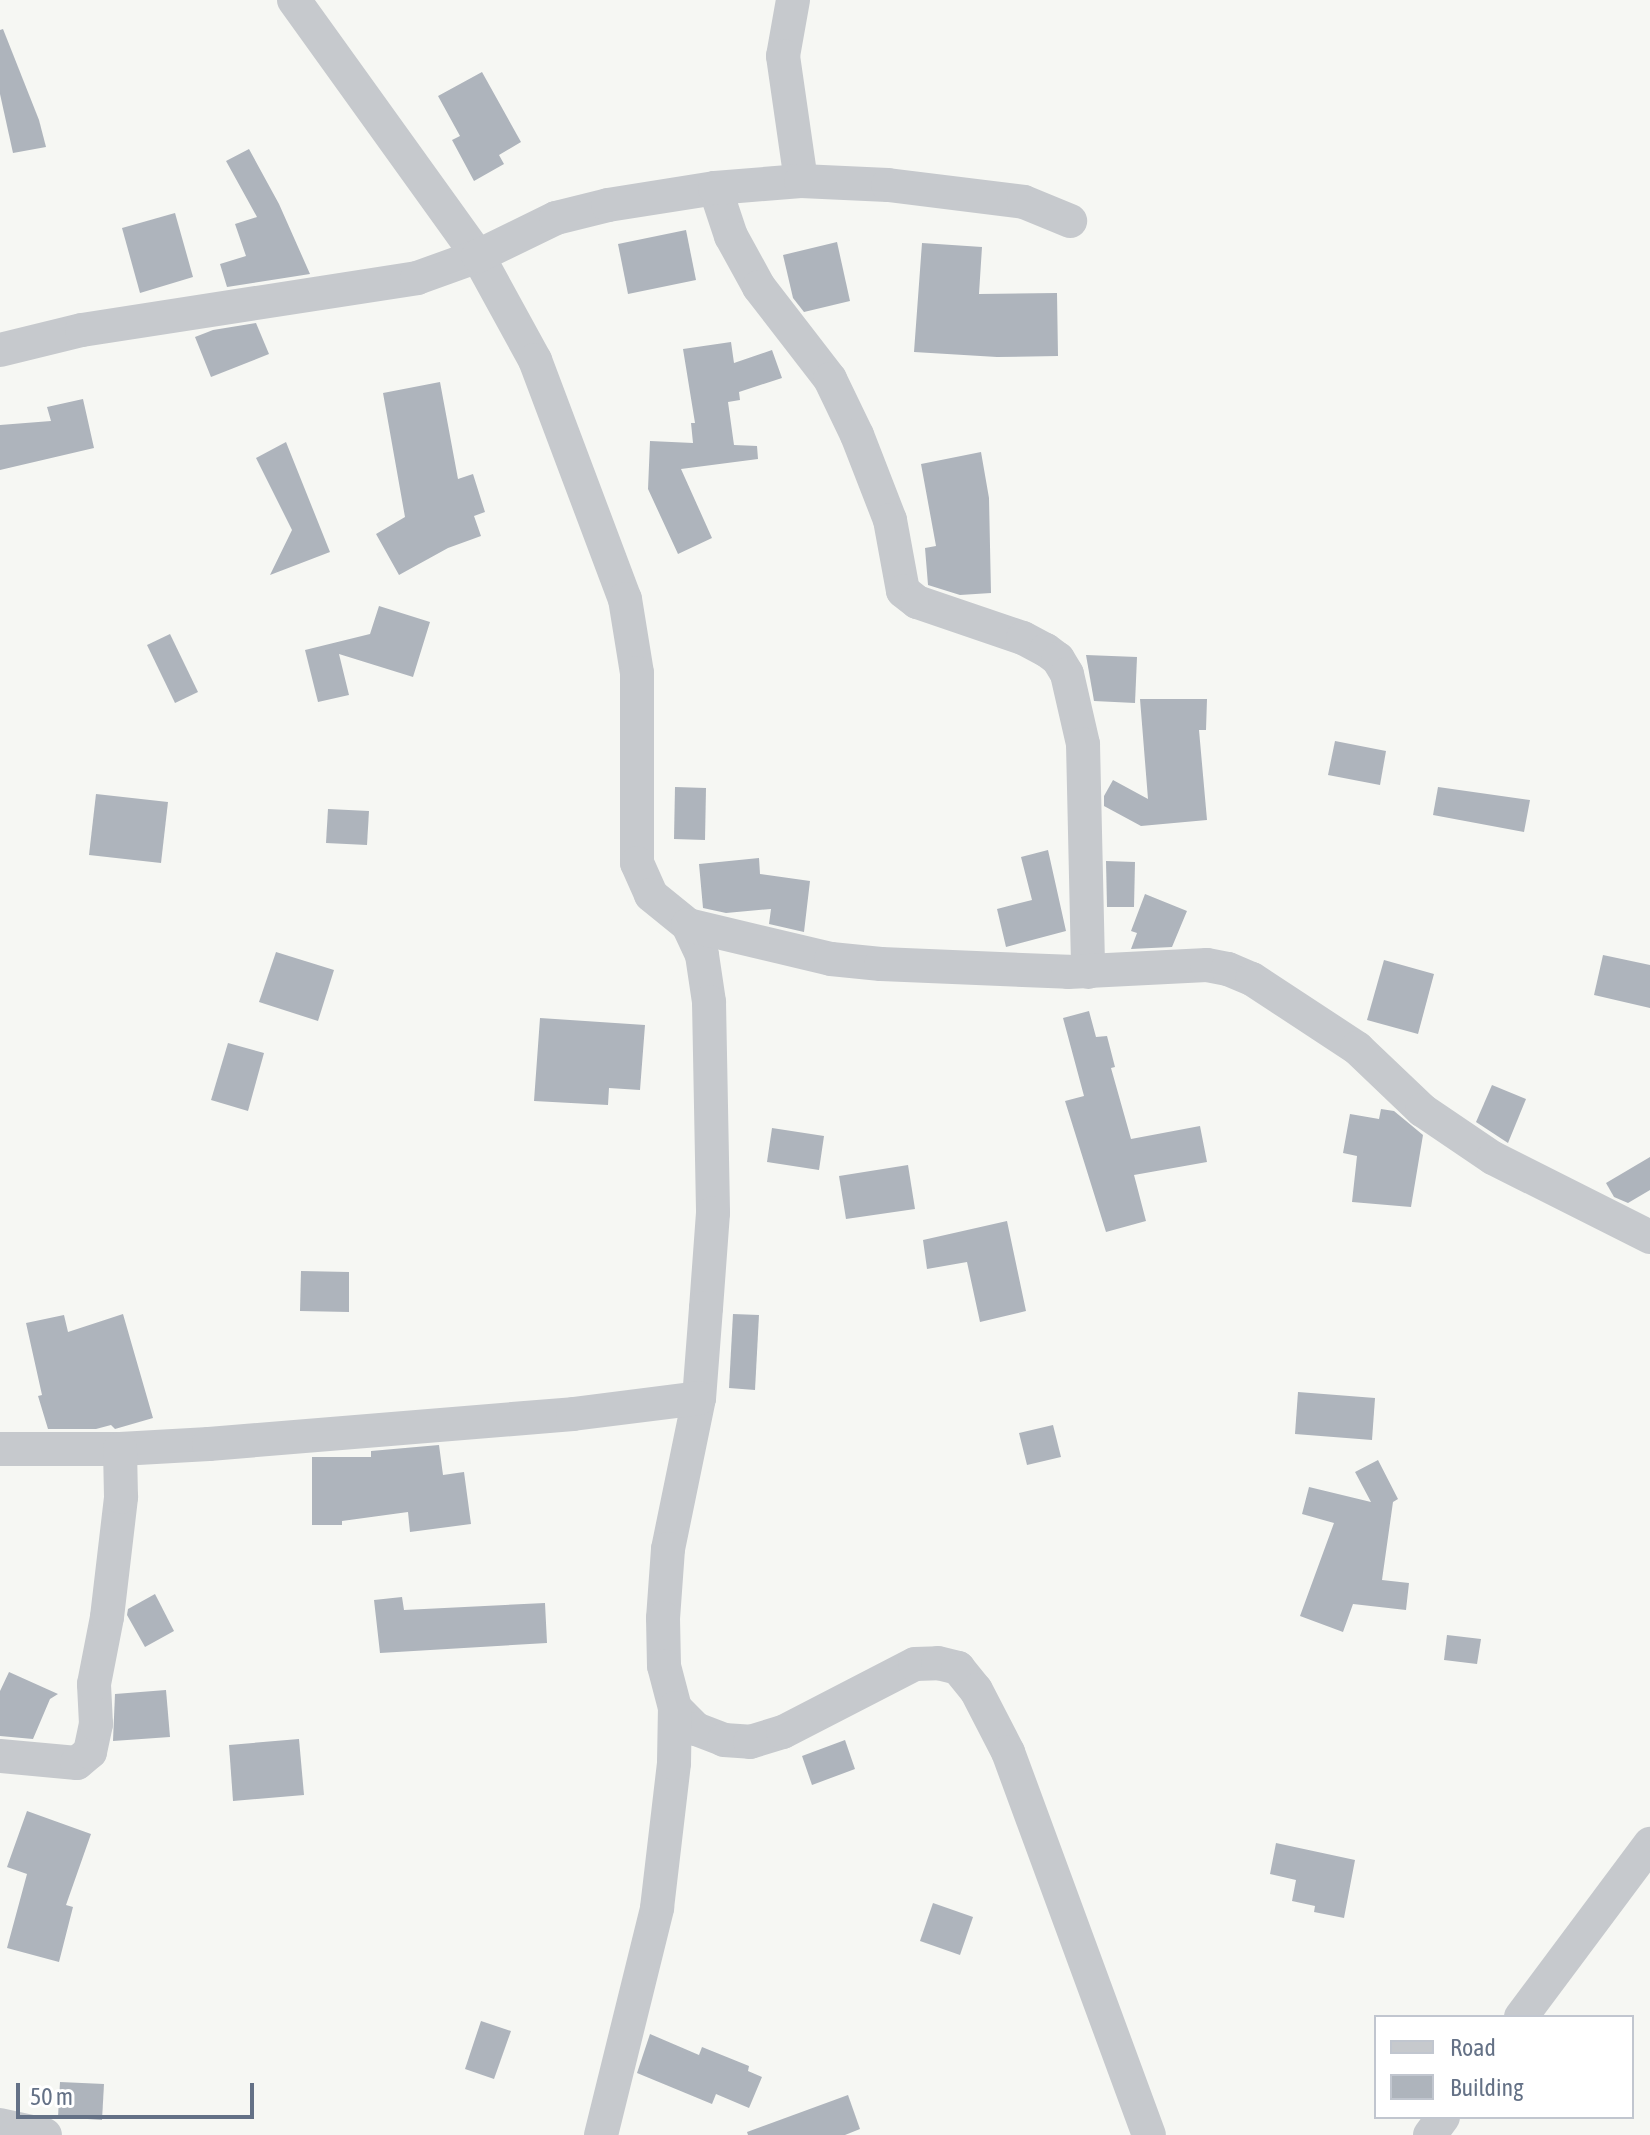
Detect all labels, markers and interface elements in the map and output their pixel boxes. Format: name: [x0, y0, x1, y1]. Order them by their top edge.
legend: [1374, 2015, 1634, 2119]
text: Road: [1450, 2034, 1496, 2061]
scale bar: [20, 2067, 258, 2117]
text: Building: [1450, 2074, 1523, 2101]
text: 50 m: [30, 2083, 73, 2110]

